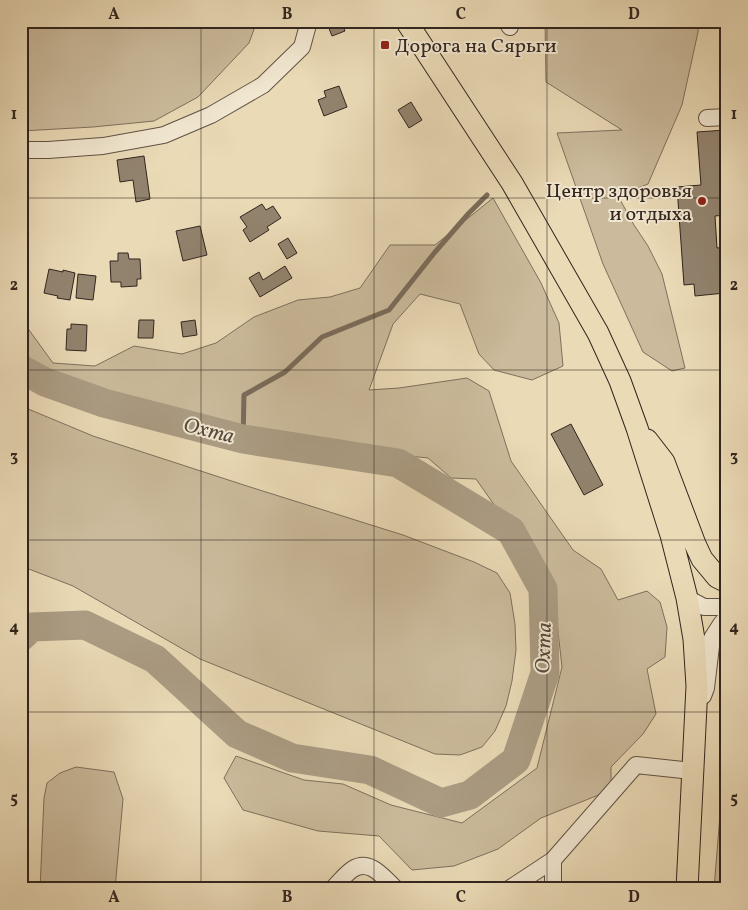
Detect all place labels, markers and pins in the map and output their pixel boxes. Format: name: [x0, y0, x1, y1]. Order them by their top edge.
place label: Дорога на Сярьги: [395, 33, 557, 61]
marker: Дорога на Сярьги: [379, 39, 391, 51]
place label: Центр здоровья и отдыха: [546, 178, 692, 229]
marker: Центр здоровья и отдыха: [696, 195, 708, 207]

